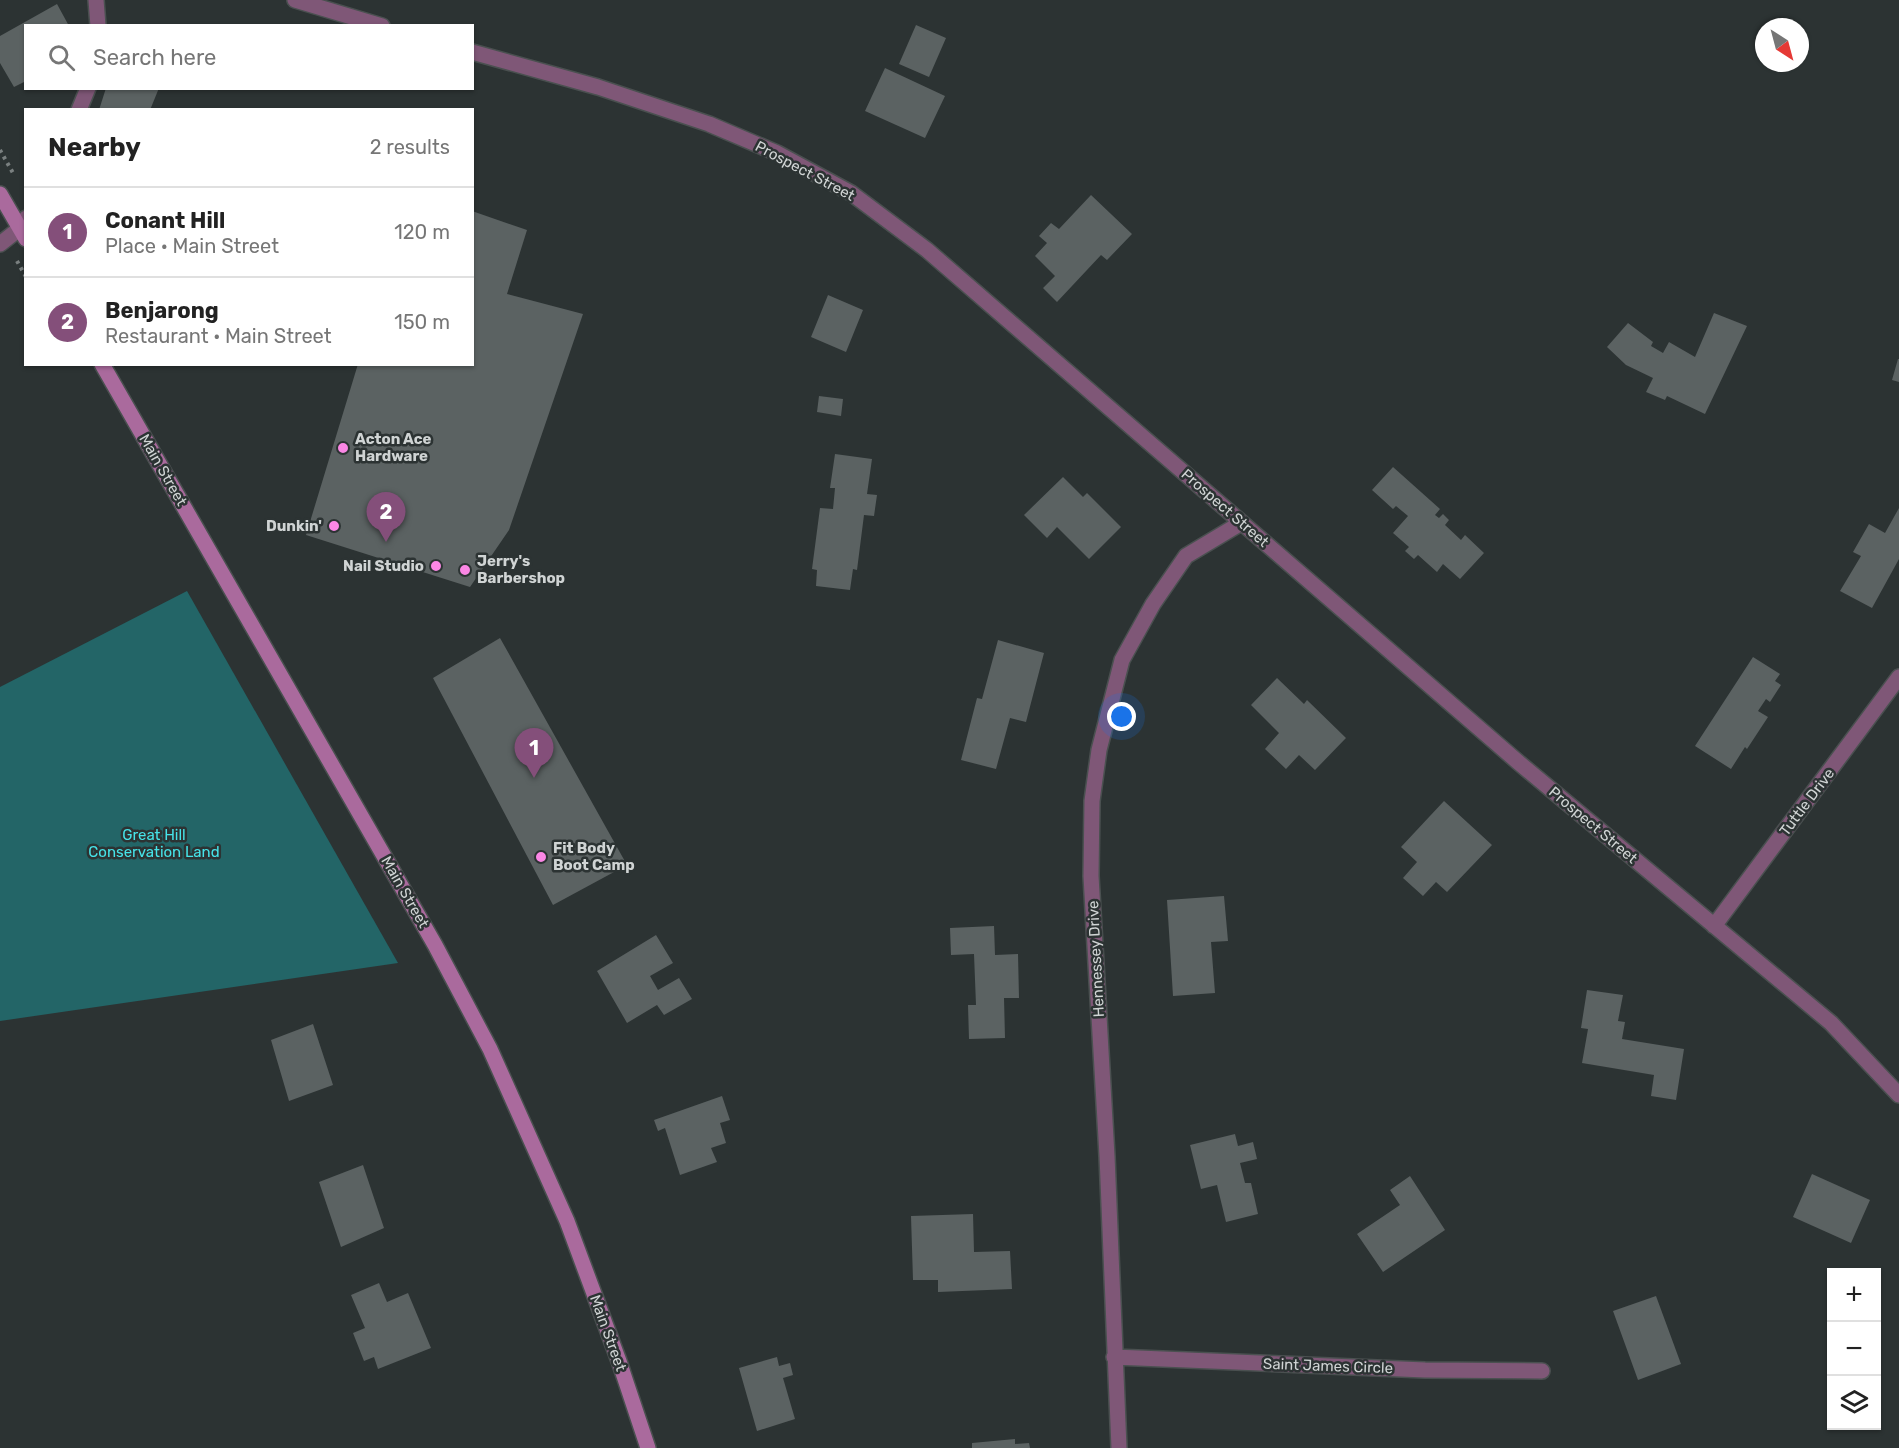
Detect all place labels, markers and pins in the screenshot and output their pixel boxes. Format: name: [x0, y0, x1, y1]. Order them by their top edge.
place label: Acton Ace Hardware: [355, 430, 432, 465]
marker: Acton Ace Hardware: [336, 441, 350, 455]
pin: 2: [366, 492, 406, 542]
place label: Dunkin': [266, 517, 322, 535]
marker: Dunkin': [327, 519, 341, 533]
place label: Jerry's Barbershop: [477, 552, 565, 587]
place label: Nail Studio: [343, 557, 424, 575]
marker: Nail Studio: [429, 559, 443, 573]
marker: Jerry's Barbershop: [458, 563, 472, 577]
pin: 1: [514, 728, 554, 778]
place label: Fit Body Boot Camp: [553, 839, 635, 874]
marker: Fit Body Boot Camp: [534, 850, 548, 864]

